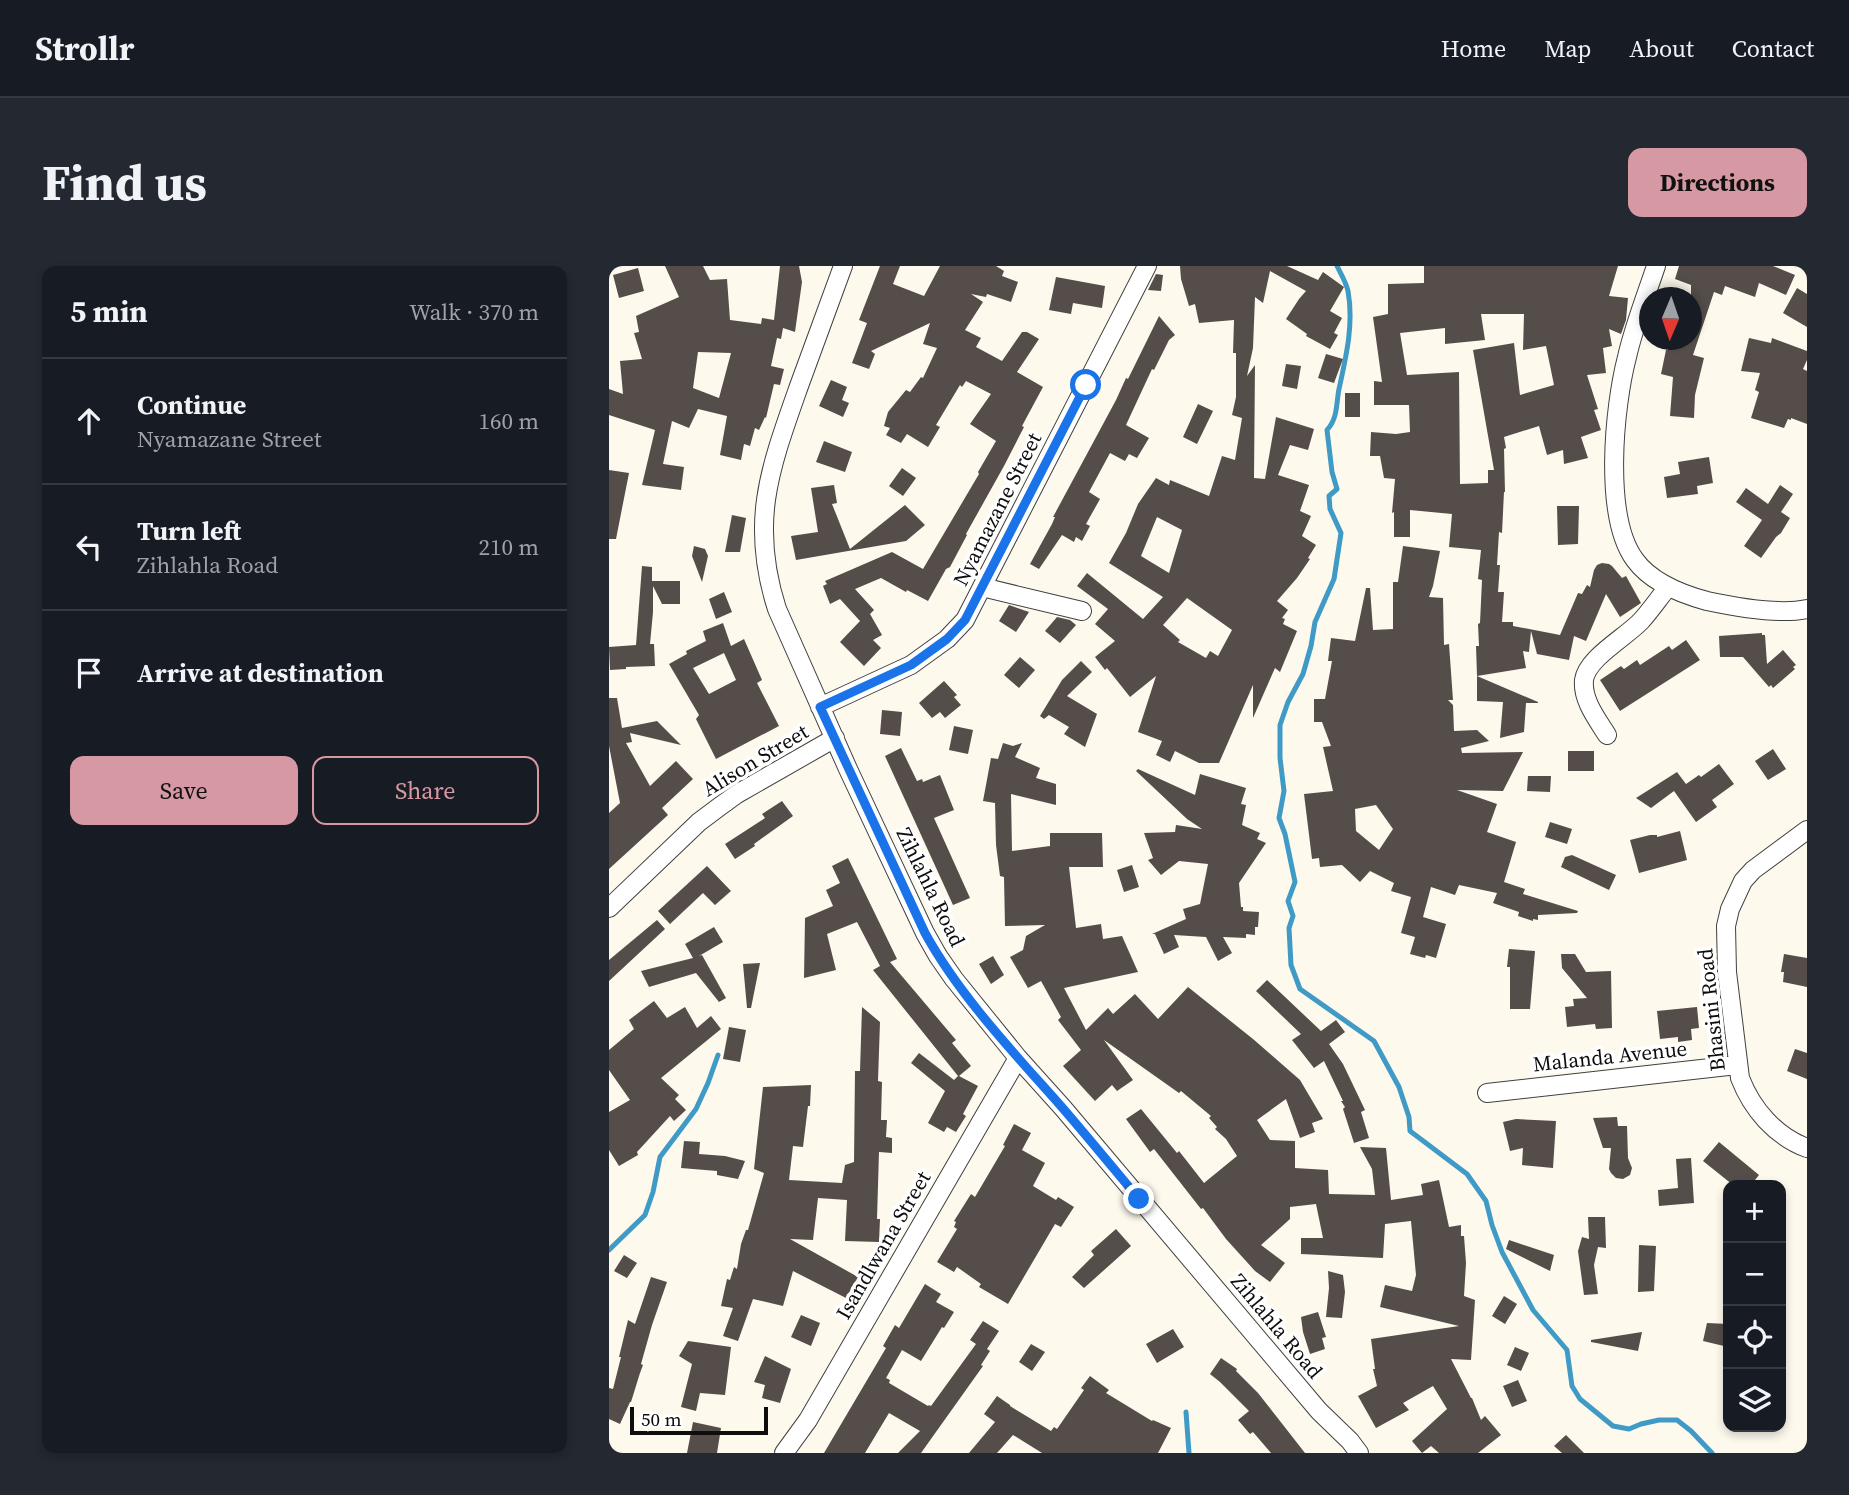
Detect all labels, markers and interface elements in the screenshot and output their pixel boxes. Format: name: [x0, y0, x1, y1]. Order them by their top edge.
text: Strollr: [35, 26, 134, 71]
text: Home: [1441, 32, 1506, 65]
text: Map: [1544, 32, 1591, 65]
text: About: [1629, 32, 1694, 65]
text: Contact: [1732, 32, 1814, 65]
button: Directions: [1628, 148, 1807, 217]
text: Find us: [42, 149, 207, 216]
north arrow: [1639, 287, 1702, 350]
text: 5 min: [70, 291, 148, 332]
text: Walk · 370 m: [409, 296, 539, 328]
route start: [1070, 369, 1101, 400]
text: Continue: [137, 387, 246, 423]
icon: ahead: [70, 402, 108, 440]
text: 160 m: [478, 405, 539, 437]
text: Nyamazane Street: [137, 423, 321, 455]
street label: Nyamazane Street: [946, 427, 1048, 591]
text: Turn left: [137, 513, 241, 549]
icon: left: [70, 528, 108, 566]
text: 210 m: [478, 531, 539, 563]
text: Zihlahla Road: [137, 549, 278, 581]
icon: arrive: [70, 654, 108, 692]
text: Arrive at destination: [137, 655, 384, 691]
street label: Alison Street: [697, 717, 814, 803]
button: Save: [70, 756, 298, 825]
button: Share: [312, 756, 539, 825]
street label: Zihlahla Road: [890, 823, 972, 951]
street label: Bhasini Road: [1690, 947, 1732, 1073]
street label: Malanda Avenue: [1532, 1033, 1688, 1079]
street label: Isandlwana Street: [829, 1165, 937, 1324]
map controls: [1723, 1180, 1786, 1432]
button: +: [1723, 1180, 1786, 1243]
route end: [1123, 1183, 1154, 1214]
button: −: [1723, 1243, 1786, 1306]
street label: Zihlahla Road: [1224, 1267, 1330, 1385]
button: locate: [1723, 1306, 1786, 1369]
button: layers: [1723, 1369, 1786, 1432]
scale bar: [630, 1404, 768, 1436]
text: 50 m: [641, 1406, 682, 1432]

